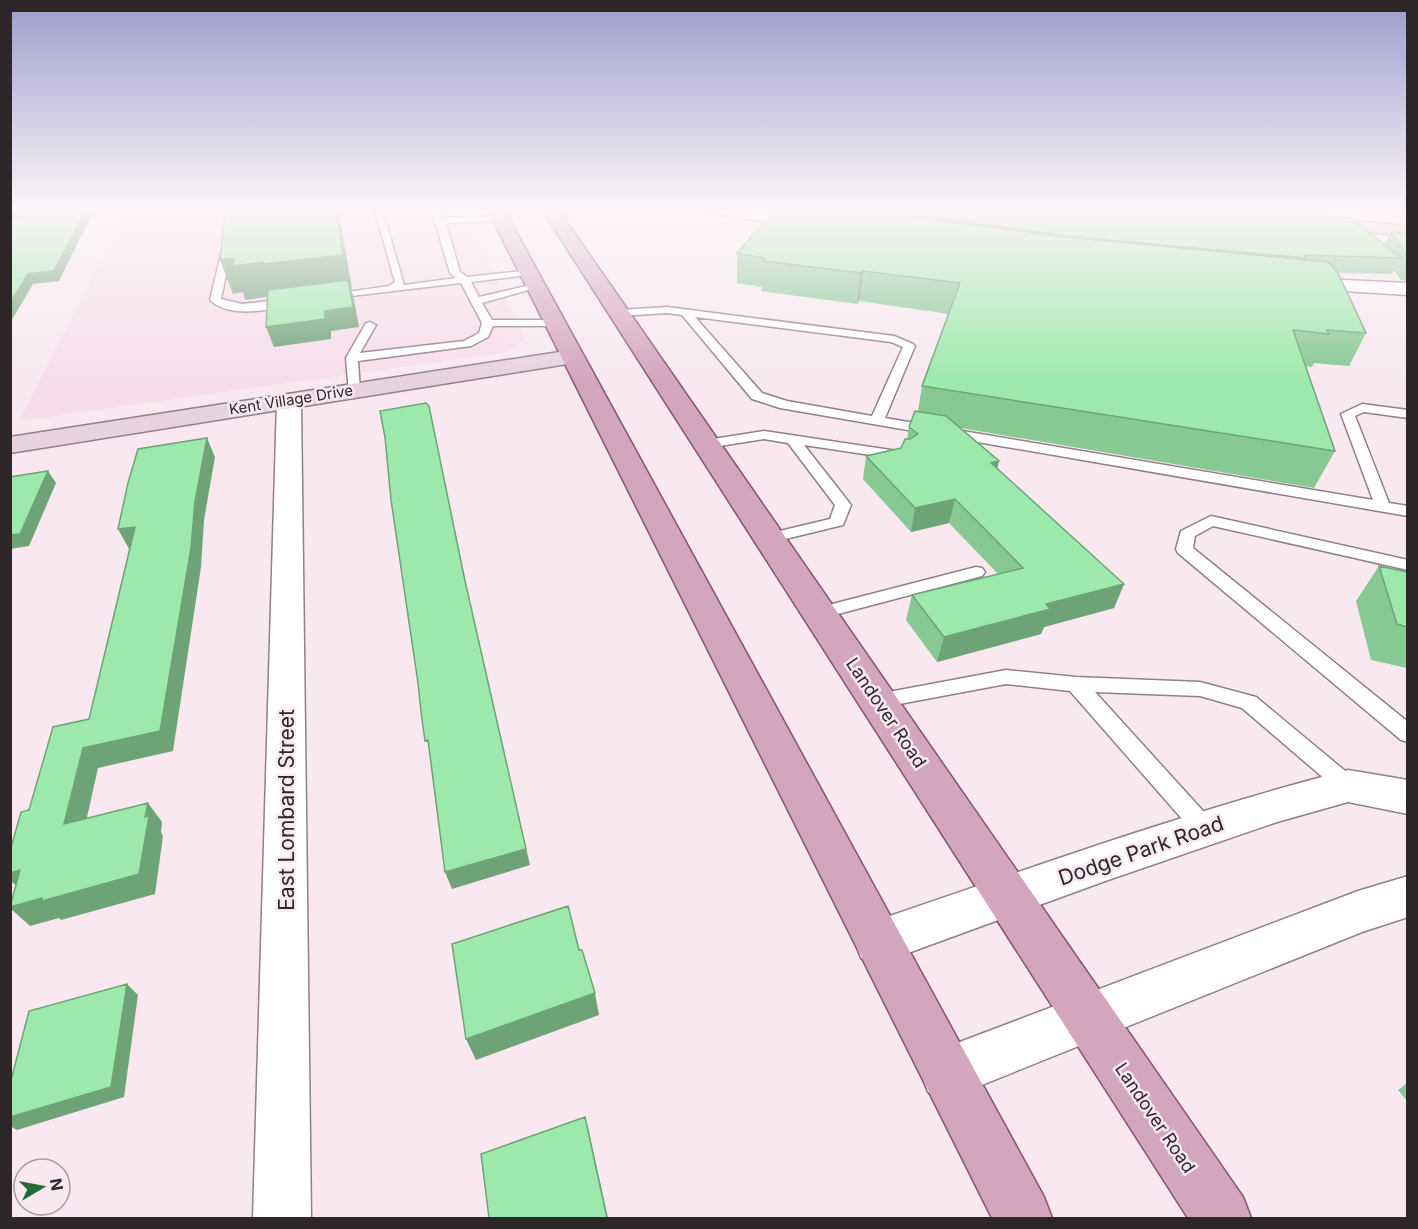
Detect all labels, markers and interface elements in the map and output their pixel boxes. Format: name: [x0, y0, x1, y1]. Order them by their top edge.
street label: Kent Village Drive: [228, 380, 354, 419]
street label: Landover Road: [842, 654, 931, 772]
street label: East Lombard Street: [274, 709, 299, 911]
street label: Dodge Park Road: [1055, 811, 1227, 891]
street label: Landover Road: [1111, 1059, 1200, 1177]
north arrow: [12, 1157, 72, 1217]
text: N: [46, 1177, 68, 1192]

